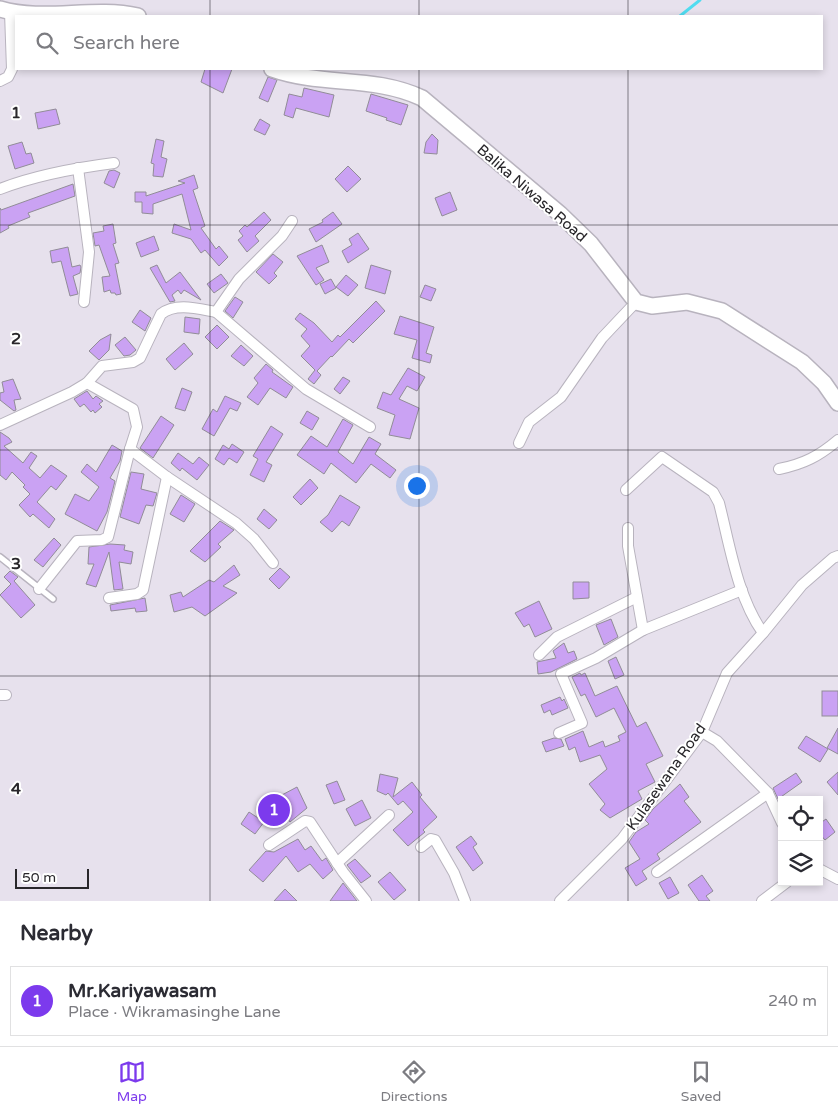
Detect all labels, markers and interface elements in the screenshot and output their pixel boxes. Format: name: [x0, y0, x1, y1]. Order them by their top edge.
search box: [15, 15, 823, 70]
icon: search: [33, 29, 61, 57]
text: Search here: [73, 32, 180, 54]
text: 1: [11, 103, 21, 123]
street label: Balika Niwasa Road: [473, 140, 591, 246]
text: 2: [11, 329, 21, 349]
your location: [404, 473, 430, 499]
text: 3: [11, 554, 21, 574]
street label: Kulasewana Road: [622, 720, 710, 834]
text: 4: [11, 779, 21, 799]
pin: 1: [258, 791, 290, 829]
map controls: [778, 796, 823, 886]
button: locate: [778, 796, 823, 841]
button: layers: [778, 841, 823, 886]
scale bar: [15, 866, 89, 889]
text: 50 m: [22, 869, 56, 886]
text: Nearby: [20, 921, 93, 946]
text: Mr.Kariyawasam: [68, 980, 217, 1002]
text: 1: [32, 991, 42, 1011]
text: 240 m: [768, 991, 817, 1011]
text: Place · Wikramasinghe Lane: [68, 1002, 281, 1022]
tab: Map: [117, 1058, 147, 1105]
tab: Directions: [380, 1058, 447, 1105]
tab: Saved: [681, 1058, 721, 1105]

